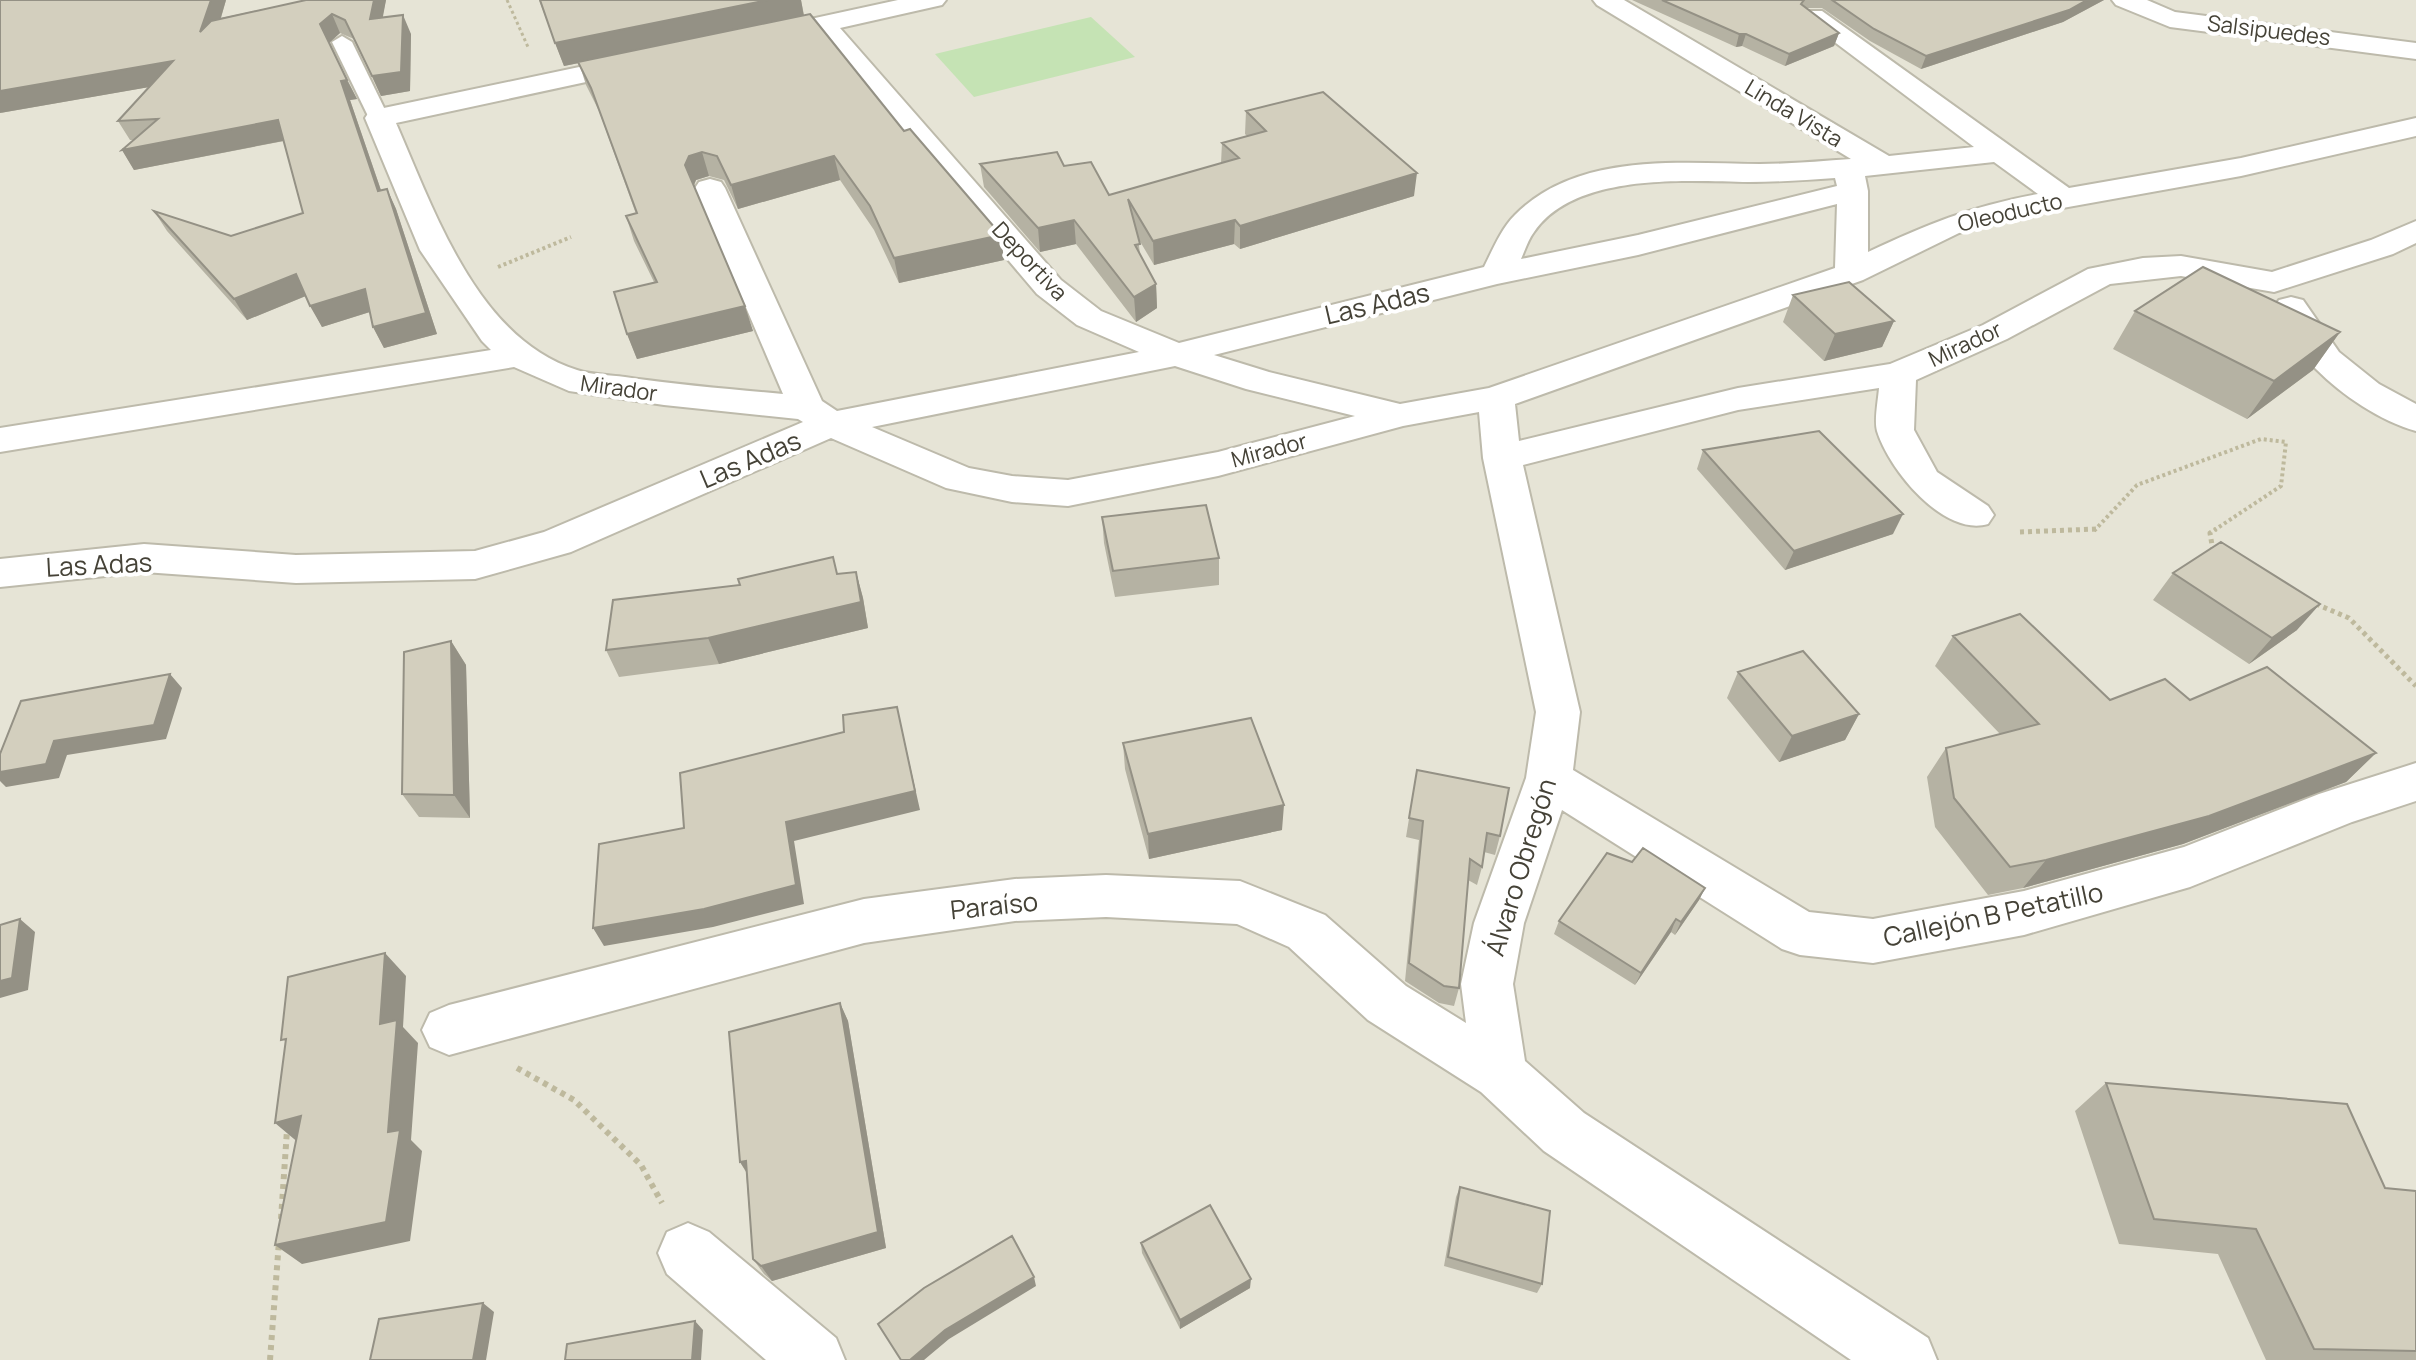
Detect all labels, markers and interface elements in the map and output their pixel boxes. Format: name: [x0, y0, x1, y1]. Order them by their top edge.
street label: Salsipuedes: [2206, 8, 2332, 52]
street label: Linda Vista: [1739, 72, 1849, 154]
street label: Oleoducto: [1955, 185, 2065, 239]
street label: Deportiva: [986, 215, 1074, 307]
street label: Las Adas: [1321, 273, 1433, 333]
street label: Mirador: [1924, 314, 2006, 374]
street label: Mirador: [579, 368, 659, 408]
street label: Las Adas: [694, 422, 806, 496]
street label: Mirador: [1228, 425, 1310, 474]
street label: Las Adas: [45, 543, 153, 585]
street label: Álvaro Obregón: [1476, 774, 1564, 960]
street label: Callejón B Petatillo: [1880, 873, 2106, 955]
street label: Paraíso: [948, 883, 1040, 927]

